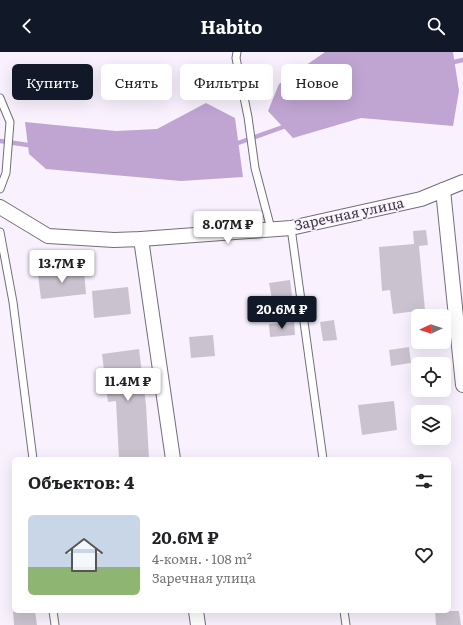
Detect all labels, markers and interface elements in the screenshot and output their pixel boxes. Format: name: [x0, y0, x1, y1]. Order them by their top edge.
text: Habito: [201, 13, 262, 40]
icon: back: [16, 15, 38, 37]
icon: search: [425, 15, 447, 37]
chip: Купить: [12, 64, 93, 100]
chip: Снять: [101, 64, 172, 100]
chip: Фильтры: [180, 64, 273, 100]
chip: Новое: [281, 64, 352, 100]
street label: Заречная улица: [292, 192, 406, 234]
pin: 8.07M ₽: [191, 211, 265, 245]
text: 8.07M ₽: [202, 214, 254, 233]
pin: 13.7M ₽: [25, 250, 99, 284]
text: 13.7M ₽: [38, 253, 86, 272]
pin: 20.6M ₽: [245, 296, 319, 330]
text: 20.6M ₽: [257, 299, 307, 318]
north arrow: [411, 309, 451, 349]
map controls: [411, 309, 451, 445]
button: locate: [411, 357, 451, 397]
pin: 11.4M ₽: [91, 368, 165, 402]
text: 11.4M ₽: [105, 371, 151, 390]
button: layers: [411, 405, 451, 445]
text: Объектов: 4: [28, 469, 134, 494]
icon: filters: [413, 470, 435, 492]
text: 20.6M ₽: [152, 524, 219, 549]
icon: home: [60, 531, 108, 579]
icon: heart: [413, 544, 435, 566]
text: 4-комн. · 108 m²: [152, 549, 252, 568]
text: Заречная улица: [152, 568, 256, 587]

